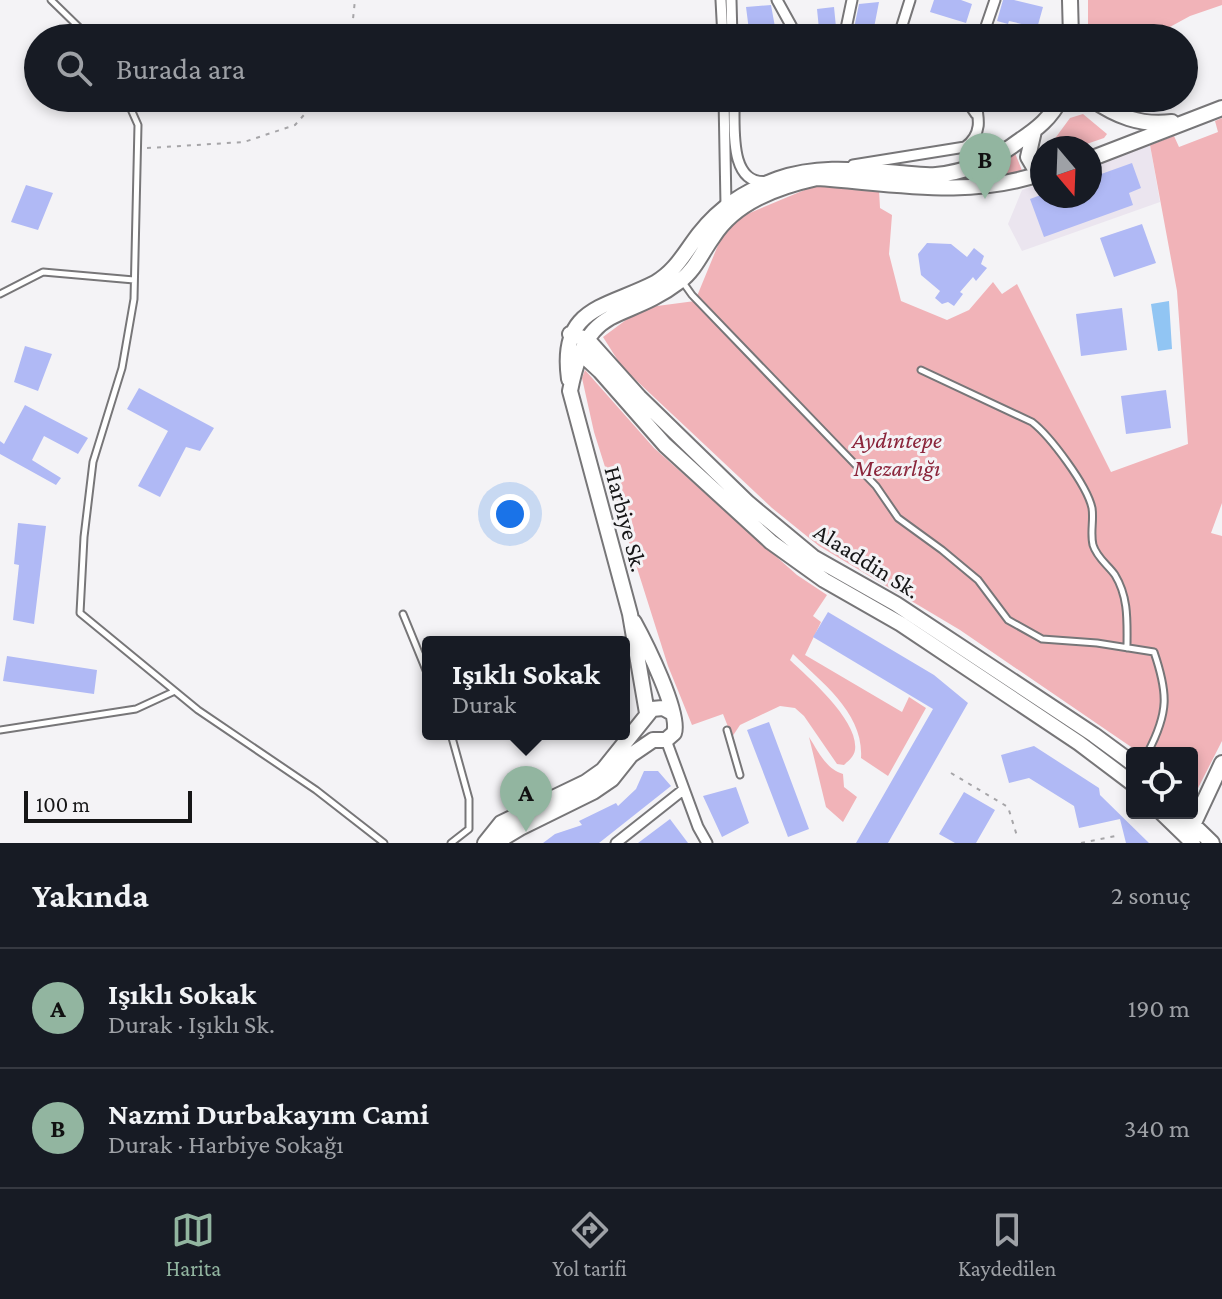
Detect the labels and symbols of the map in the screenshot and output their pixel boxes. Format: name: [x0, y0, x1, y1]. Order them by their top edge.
pin: B: [959, 133, 1011, 199]
north arrow: [1030, 136, 1102, 208]
park label: Aydıntepe Mezarlığı: [851, 426, 942, 481]
street label: Harbiye Sk.: [599, 463, 654, 575]
your location: [490, 494, 530, 534]
street label: Alaaddin Sk.: [809, 517, 925, 604]
pin: A: [500, 766, 552, 832]
scale bar: [24, 787, 192, 823]

